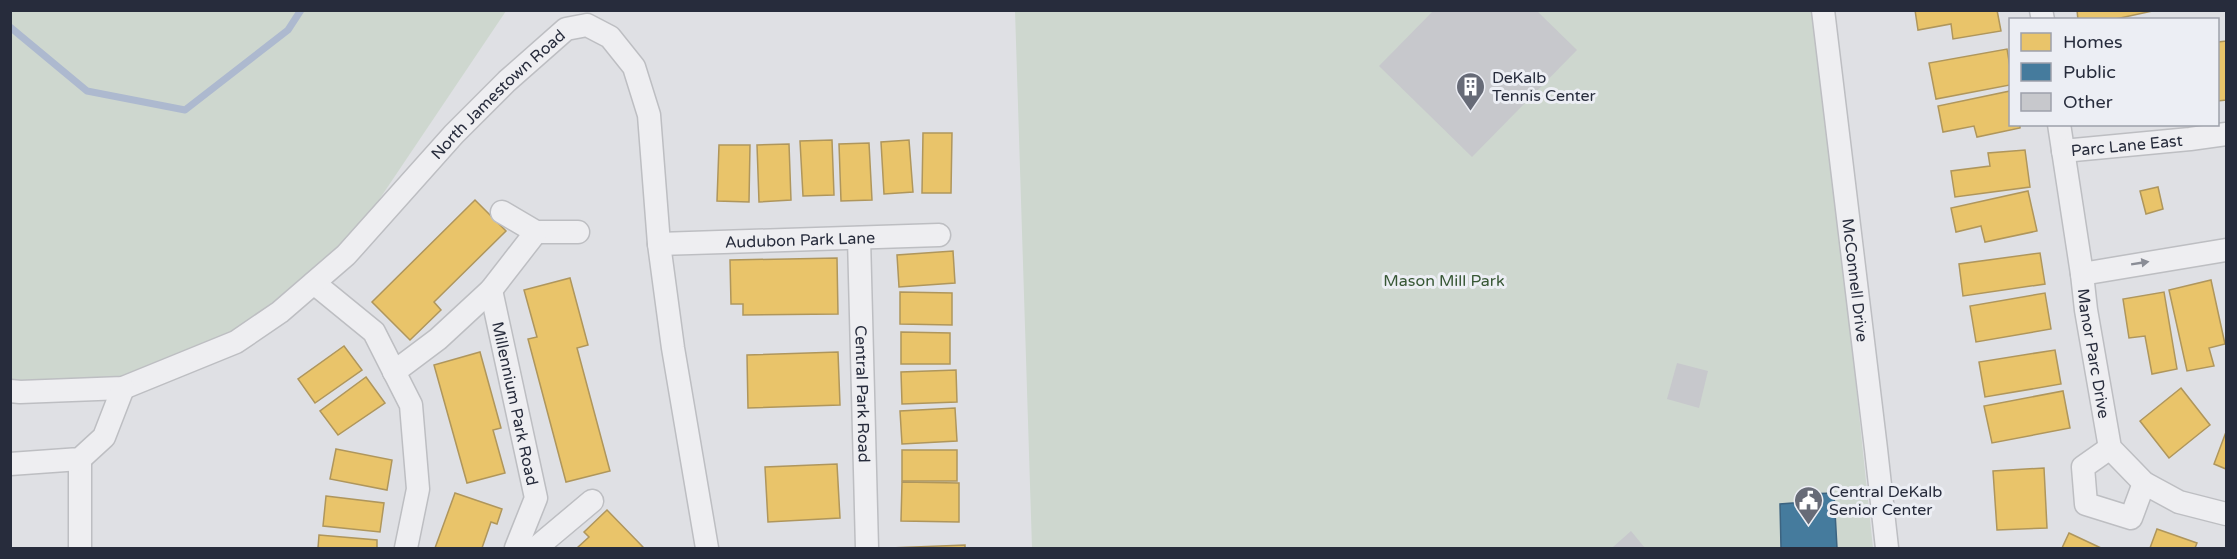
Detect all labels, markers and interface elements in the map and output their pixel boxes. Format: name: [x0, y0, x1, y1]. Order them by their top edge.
legend: [2009, 18, 2219, 126]
street label: North Jamestown Road: [427, 26, 570, 164]
text: Homes: [2063, 31, 2123, 53]
text: Public: [2063, 61, 2116, 83]
place label: DeKalb Tennis Center: [1492, 68, 1597, 106]
building icon: DeKalb Tennis Center: [1455, 70, 1487, 112]
text: Other: [2063, 91, 2113, 113]
street label: Parc Lane East: [2070, 131, 2184, 161]
street label: McConnell Drive: [1837, 217, 1872, 343]
street label: Audubon Park Lane: [724, 228, 875, 253]
one-way arrow: [2131, 259, 2150, 268]
park label: Mason Mill Park: [1383, 271, 1505, 291]
street label: Manor Parc Drive: [2073, 287, 2114, 420]
street label: Millennium Park Road: [487, 320, 542, 487]
street label: Central Park Road: [850, 325, 874, 463]
place label: Central DeKalb Senior Center: [1829, 482, 1942, 520]
public building icon: Central DeKalb Senior Center: [1792, 484, 1824, 526]

